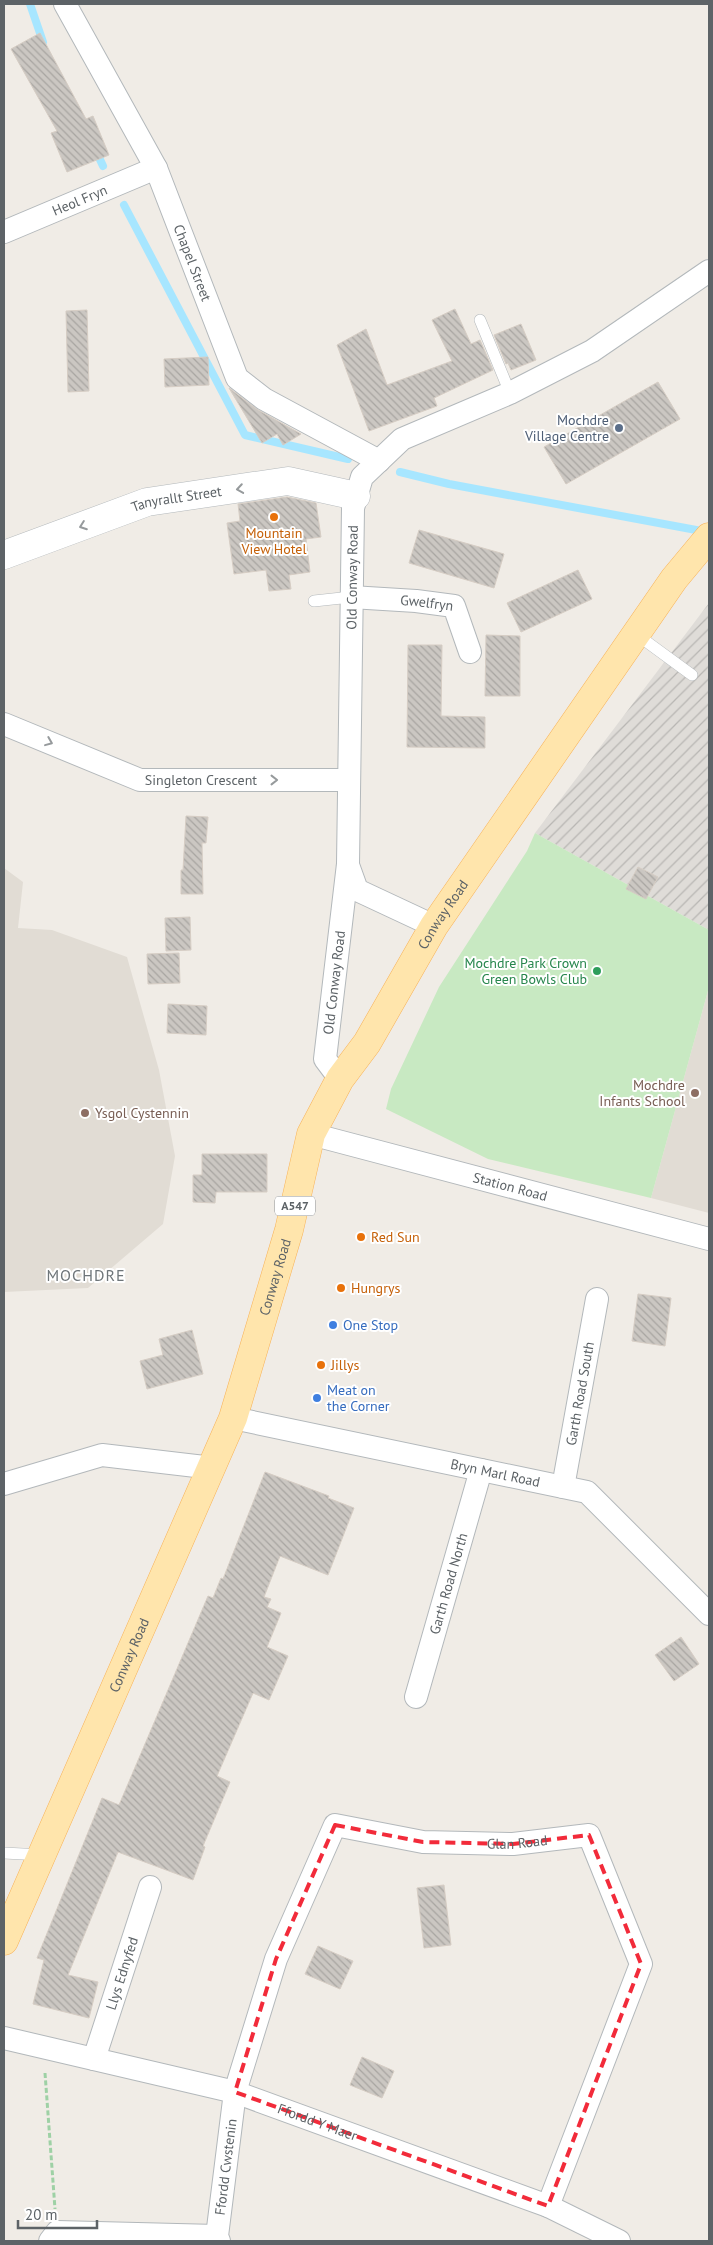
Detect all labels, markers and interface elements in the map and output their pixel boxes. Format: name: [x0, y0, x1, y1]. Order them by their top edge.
street label: Heol Fryn: [49, 181, 110, 220]
street label: Chapel Street: [170, 222, 216, 304]
place label: Mochdre Village Centre: [524, 411, 609, 445]
marker: Mochdre Village Centre: [613, 422, 625, 434]
street label: Tanyrallt Street: [129, 482, 223, 516]
one-way arrow: [235, 483, 244, 493]
marker: Mountain View Hotel: [268, 511, 280, 523]
one-way arrow: [79, 520, 87, 530]
place label: Mountain View Hotel: [240, 524, 307, 558]
street label: Old Conway Road: [342, 525, 362, 630]
street label: Gwelfryn: [400, 591, 454, 615]
one-way arrow: [44, 736, 53, 747]
street label: Singleton Crescent: [145, 771, 257, 789]
one-way arrow: [270, 775, 278, 785]
street label: Conway Road: [414, 876, 472, 952]
street label: Old Conway Road: [319, 930, 349, 1035]
place label: Mochdre Park Crown Green Bowls Club: [464, 954, 587, 988]
marker: Mochdre Park Crown Green Bowls Club: [591, 965, 603, 977]
place label: Mochdre Infants School: [599, 1076, 685, 1110]
marker: Mochdre Infants School: [689, 1087, 701, 1099]
place label: Ysgol Cystennin: [95, 1104, 189, 1122]
marker: Ysgol Cystennin: [79, 1107, 91, 1119]
street label: Station Road: [471, 1168, 549, 1205]
road number: A547: [275, 1196, 315, 1216]
place label: Red Sun: [371, 1228, 420, 1246]
marker: Red Sun: [355, 1231, 367, 1243]
street label: Conway Road: [255, 1236, 295, 1318]
district label: MOCHDRE: [46, 1265, 126, 1285]
place label: Hungrys: [351, 1279, 400, 1297]
marker: Hungrys: [335, 1282, 347, 1294]
place label: One Stop: [343, 1316, 398, 1334]
marker: One Stop: [327, 1319, 339, 1331]
street label: Garth Road South: [562, 1340, 598, 1447]
place label: Jillys: [330, 1356, 360, 1374]
marker: Jillys: [315, 1359, 327, 1371]
place label: Meat on the Corner: [327, 1381, 390, 1415]
marker: Meat on the Corner: [311, 1392, 323, 1404]
street label: Bryn Marl Road: [449, 1455, 542, 1491]
street label: Garth Road North: [425, 1531, 472, 1636]
street label: Conway Road: [105, 1615, 153, 1695]
street label: Glan Road: [487, 1831, 548, 1853]
street label: Llys Ednyfed: [102, 1935, 142, 2012]
street label: Ffordd Y Maer: [275, 2099, 360, 2145]
street label: Ffordd Cwstenin: [211, 2118, 241, 2216]
scale bar: [18, 2198, 96, 2230]
text: 20 m: [25, 2205, 58, 2224]

